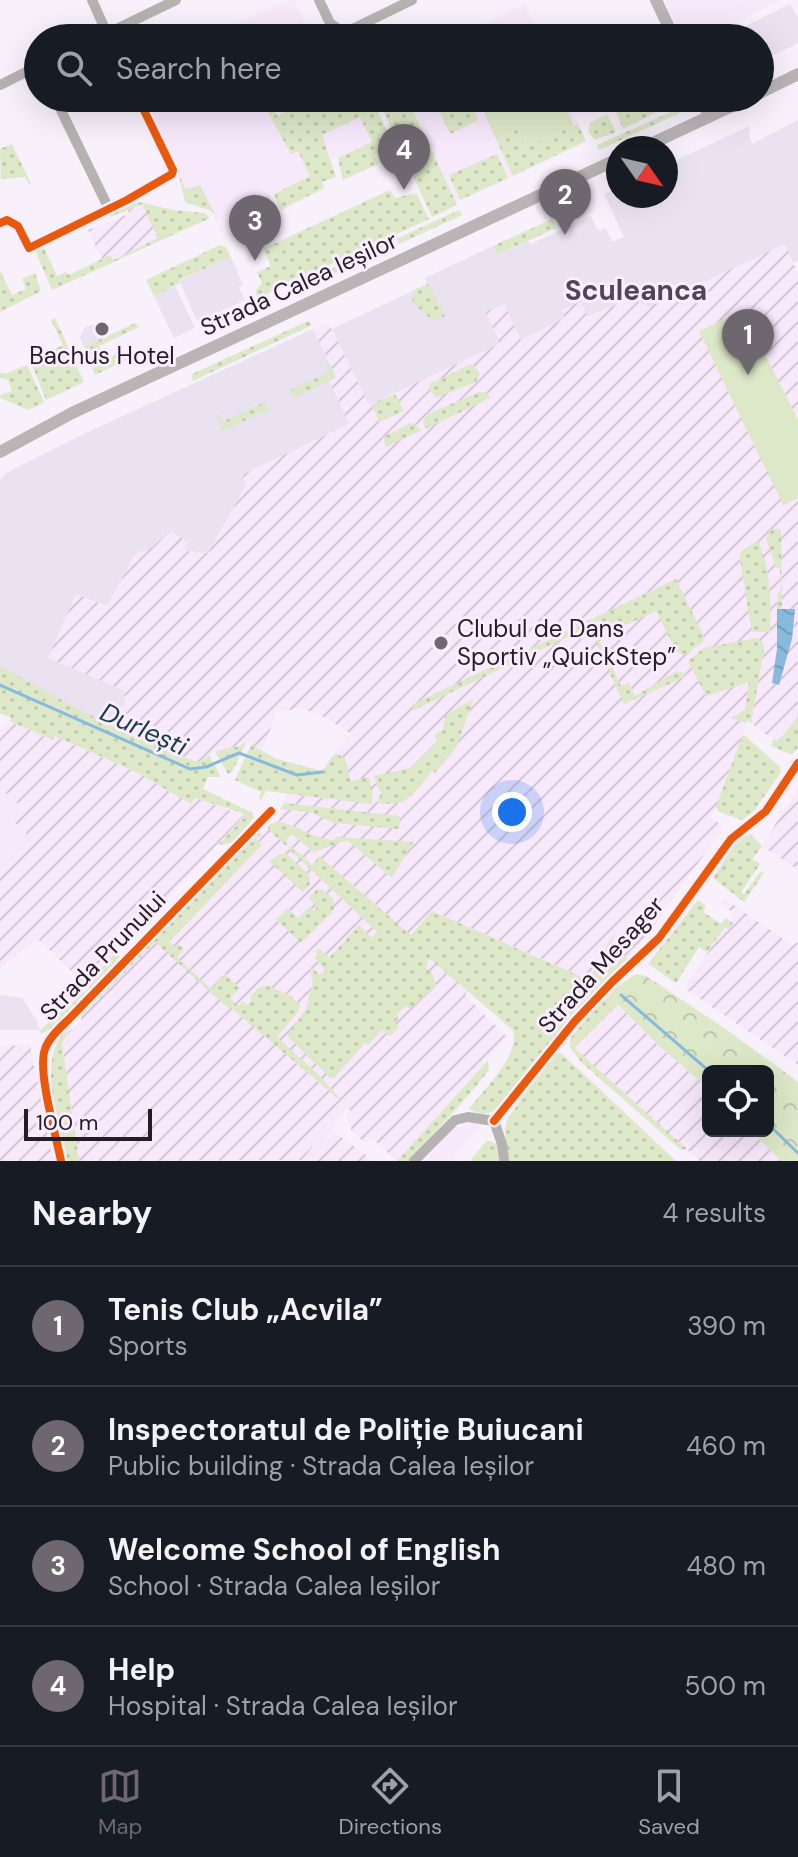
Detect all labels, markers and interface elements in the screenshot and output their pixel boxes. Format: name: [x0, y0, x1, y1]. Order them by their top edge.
search box: [24, 24, 774, 112]
icon: search: [52, 46, 96, 90]
text: Search here: [116, 49, 282, 88]
pin: 4: [378, 124, 430, 190]
north arrow: [606, 136, 678, 208]
pin: 2: [539, 169, 591, 235]
pin: 3: [229, 195, 281, 261]
street label: Strada Calea Ieșilor: [195, 224, 402, 343]
district label: Sculeanca: [565, 272, 707, 309]
pin: 1: [722, 309, 774, 375]
marker: Bachus Hotel: [93, 320, 111, 338]
place label: Bachus Hotel: [29, 340, 175, 371]
place label: Clubul de Dans Sportiv „QuickStep”: [457, 613, 676, 672]
marker: Clubul de Dans Sportiv „QuickStep”: [432, 634, 450, 652]
water label: Durlești: [95, 695, 194, 764]
your location: [492, 792, 532, 832]
street label: Strada Prunului: [33, 884, 172, 1027]
street label: Strada Mesager: [531, 890, 670, 1040]
map controls: [702, 1065, 774, 1137]
button: locate: [702, 1065, 774, 1137]
scale bar: [24, 1105, 152, 1141]
text: 100 m: [36, 1108, 98, 1137]
text: Nearby: [32, 1191, 152, 1236]
text: 4 results: [662, 1196, 766, 1230]
text: Tenis Club „Acvila”: [108, 1290, 383, 1329]
text: 1: [53, 1309, 63, 1343]
text: 390 m: [687, 1309, 766, 1343]
text: Sports: [108, 1329, 188, 1363]
text: Inspectoratul de Poliție Buiucani: [108, 1410, 584, 1449]
text: 2: [50, 1429, 66, 1463]
text: 460 m: [686, 1429, 766, 1463]
text: Public building · Strada Calea Ieșilor: [108, 1449, 534, 1483]
text: Welcome School of English: [108, 1530, 500, 1569]
text: 3: [50, 1549, 66, 1583]
text: 480 m: [687, 1549, 766, 1583]
text: School · Strada Calea Ieșilor: [108, 1569, 440, 1603]
text: Help: [108, 1650, 175, 1689]
text: 4: [50, 1669, 66, 1703]
text: 500 m: [684, 1669, 766, 1703]
text: Hospital · Strada Calea Ieșilor: [108, 1689, 458, 1723]
tab: Map: [98, 1764, 142, 1841]
tab: Directions: [339, 1764, 442, 1841]
tab: Saved: [638, 1764, 700, 1841]

